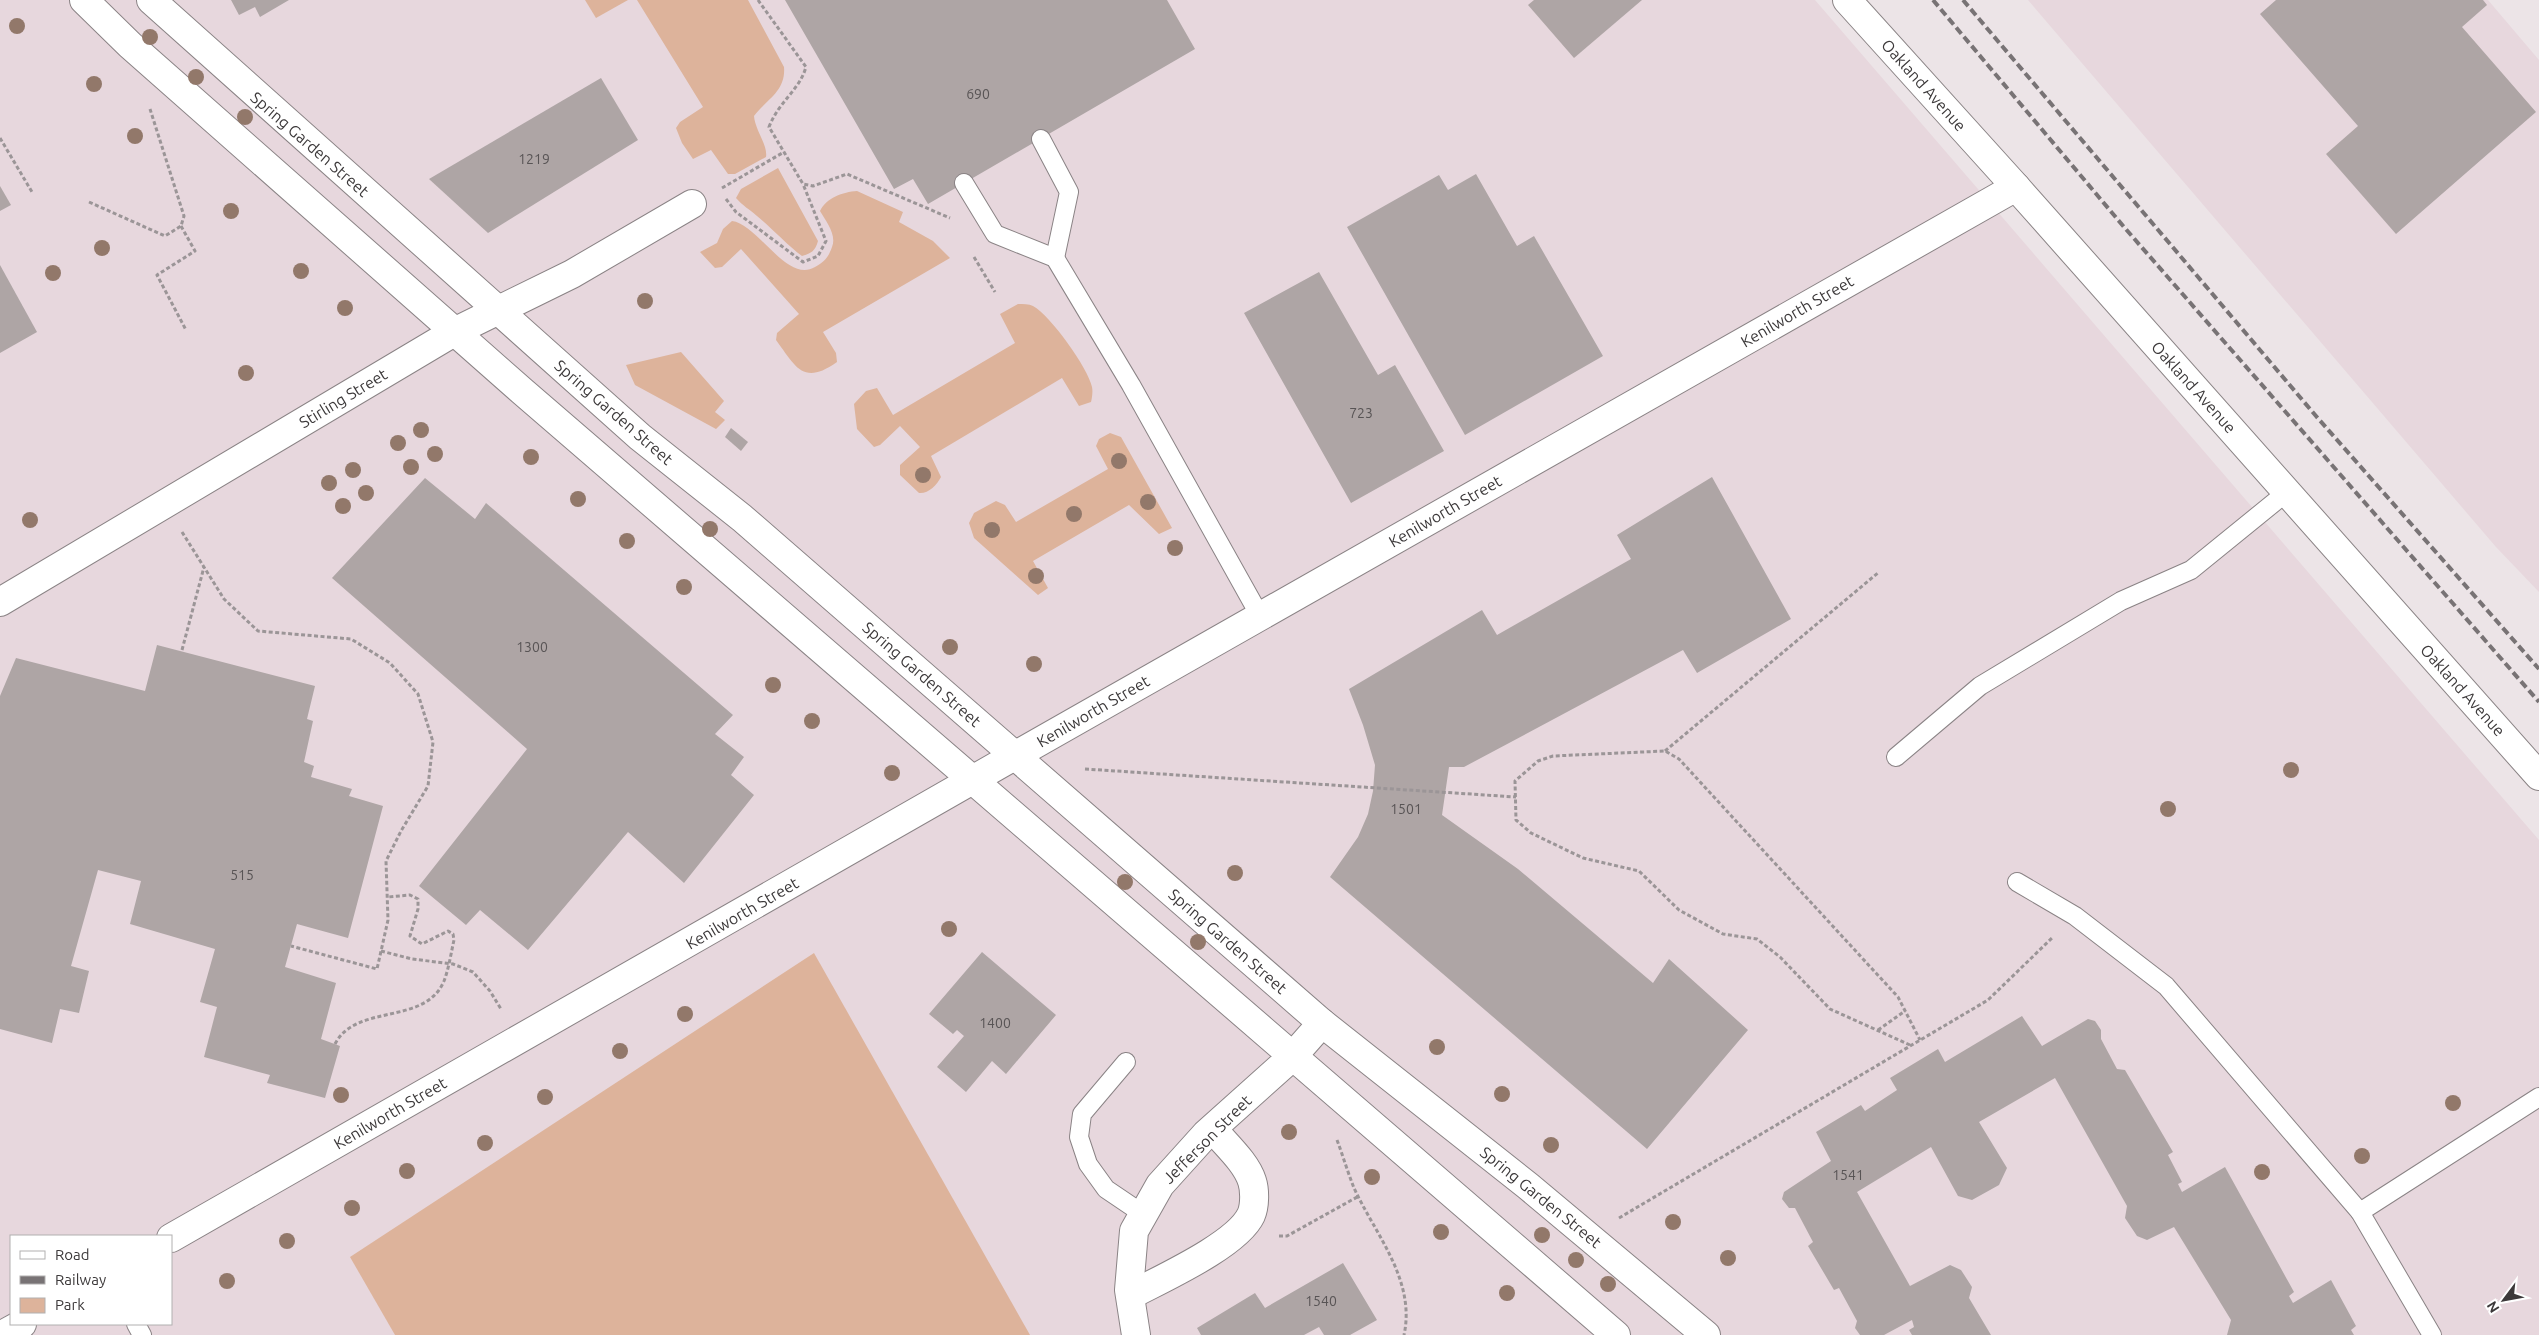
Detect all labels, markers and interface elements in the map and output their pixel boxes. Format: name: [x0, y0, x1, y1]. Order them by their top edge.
street label: Oakland Avenue: [1878, 35, 1970, 135]
house number: 690: [966, 86, 990, 102]
street label: Spring Garden Street: [247, 88, 373, 201]
house number: 1219: [518, 151, 550, 167]
street label: Kenilworth Street: [1737, 271, 1857, 351]
street label: Oakland Avenue: [2148, 337, 2240, 437]
street label: Spring Garden Street: [551, 356, 677, 469]
street label: Stirling Street: [296, 364, 391, 431]
house number: 723: [1349, 405, 1373, 421]
street label: Kenilworth Street: [1385, 471, 1505, 551]
street label: Spring Garden Street: [859, 618, 985, 731]
house number: 1300: [516, 639, 548, 655]
street label: Oakland Avenue: [2417, 640, 2509, 740]
street label: Kenilworth Street: [1033, 671, 1153, 751]
house number: 1501: [1390, 801, 1422, 817]
house number: 515: [230, 867, 254, 883]
street label: Kenilworth Street: [682, 873, 802, 953]
street label: Spring Garden Street: [1165, 885, 1291, 998]
house number: 1400: [979, 1015, 1011, 1031]
street label: Kenilworth Street: [330, 1073, 450, 1153]
street label: Jefferson Street: [1159, 1091, 1255, 1187]
street label: Spring Garden Street: [1477, 1143, 1606, 1252]
house number: 1541: [1832, 1167, 1864, 1183]
legend: [10, 1235, 172, 1325]
text: Road: [55, 1246, 90, 1263]
text: Railway: [55, 1271, 106, 1288]
north arrow: [2479, 1275, 2529, 1325]
house number: 1540: [1305, 1293, 1337, 1309]
text: Park: [55, 1296, 85, 1313]
text: N: [2483, 1298, 2503, 1316]

